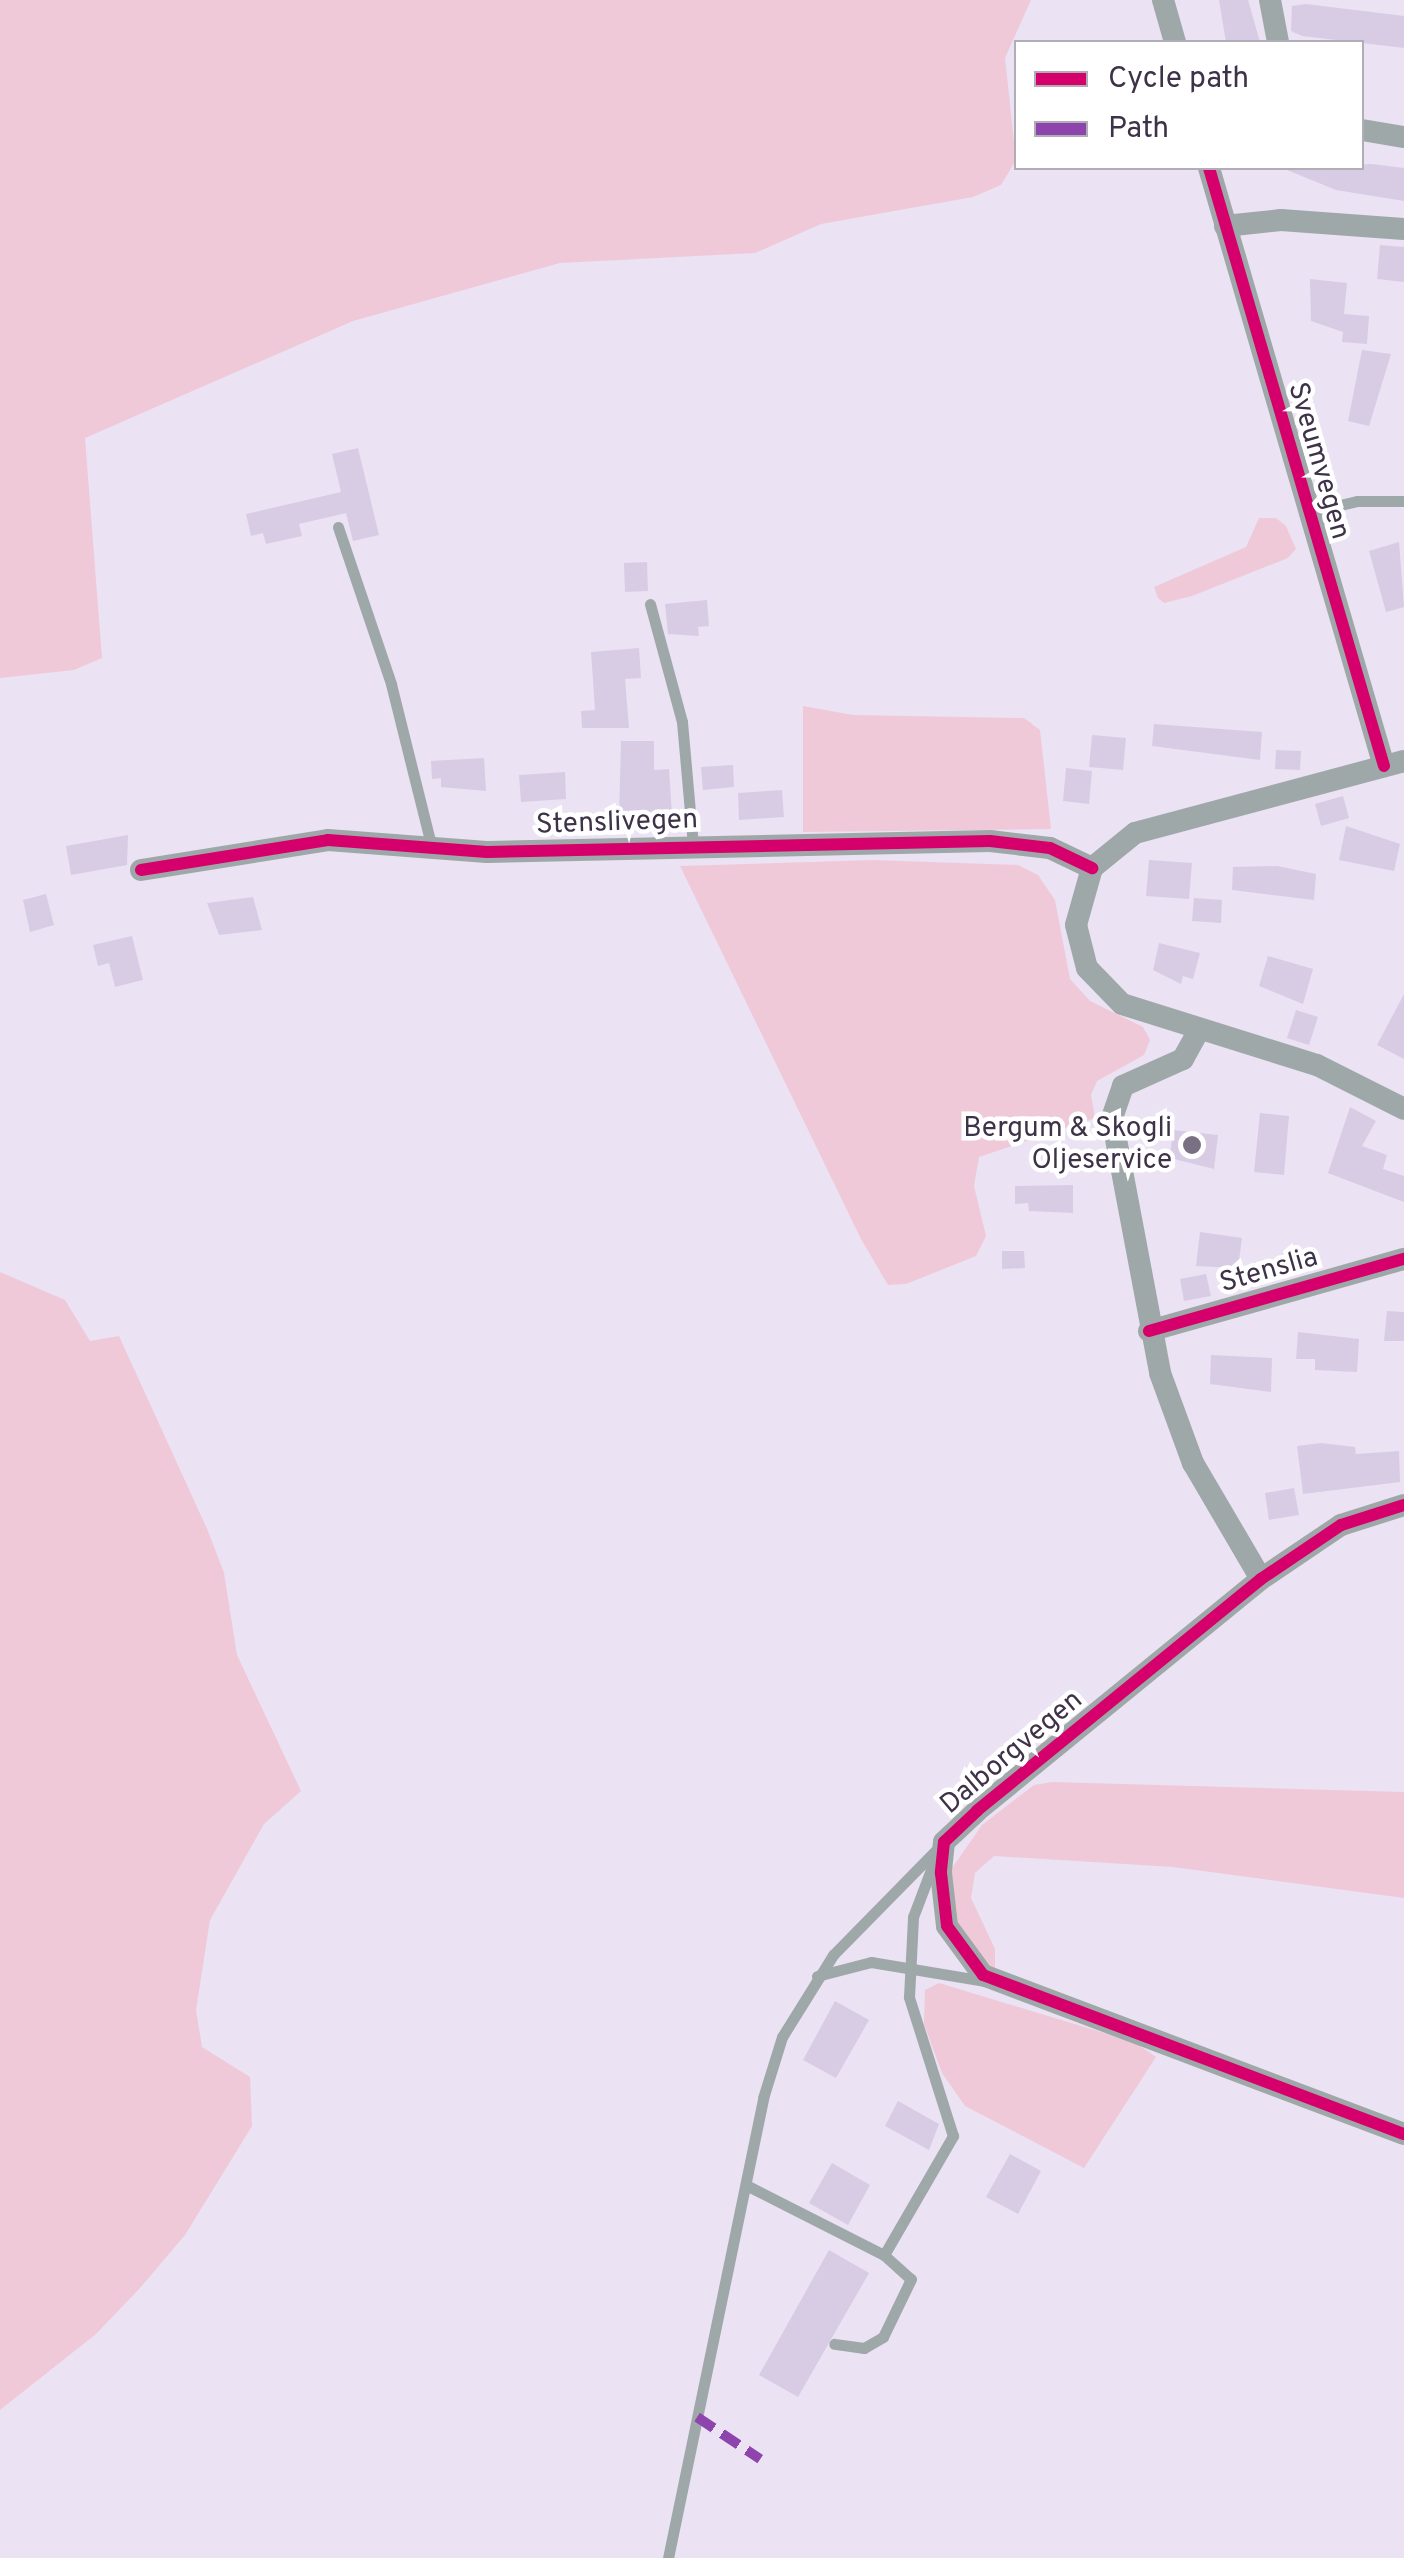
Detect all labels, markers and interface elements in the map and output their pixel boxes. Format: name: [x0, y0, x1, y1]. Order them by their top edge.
legend: [1014, 40, 1364, 170]
text: Cycle path: [1108, 61, 1249, 98]
text: Path: [1108, 111, 1169, 148]
street label: Sveumvegen: [1280, 379, 1356, 543]
street label: Stenslivegen: [535, 803, 699, 843]
place label: Bergum & Skogli Oljeservice: [963, 1112, 1172, 1178]
marker: Bergum & Skogli Oljeservice: [1181, 1134, 1203, 1156]
street label: Stenslia: [1216, 1241, 1322, 1301]
street label: Dalborgvegen: [934, 1684, 1090, 1822]

